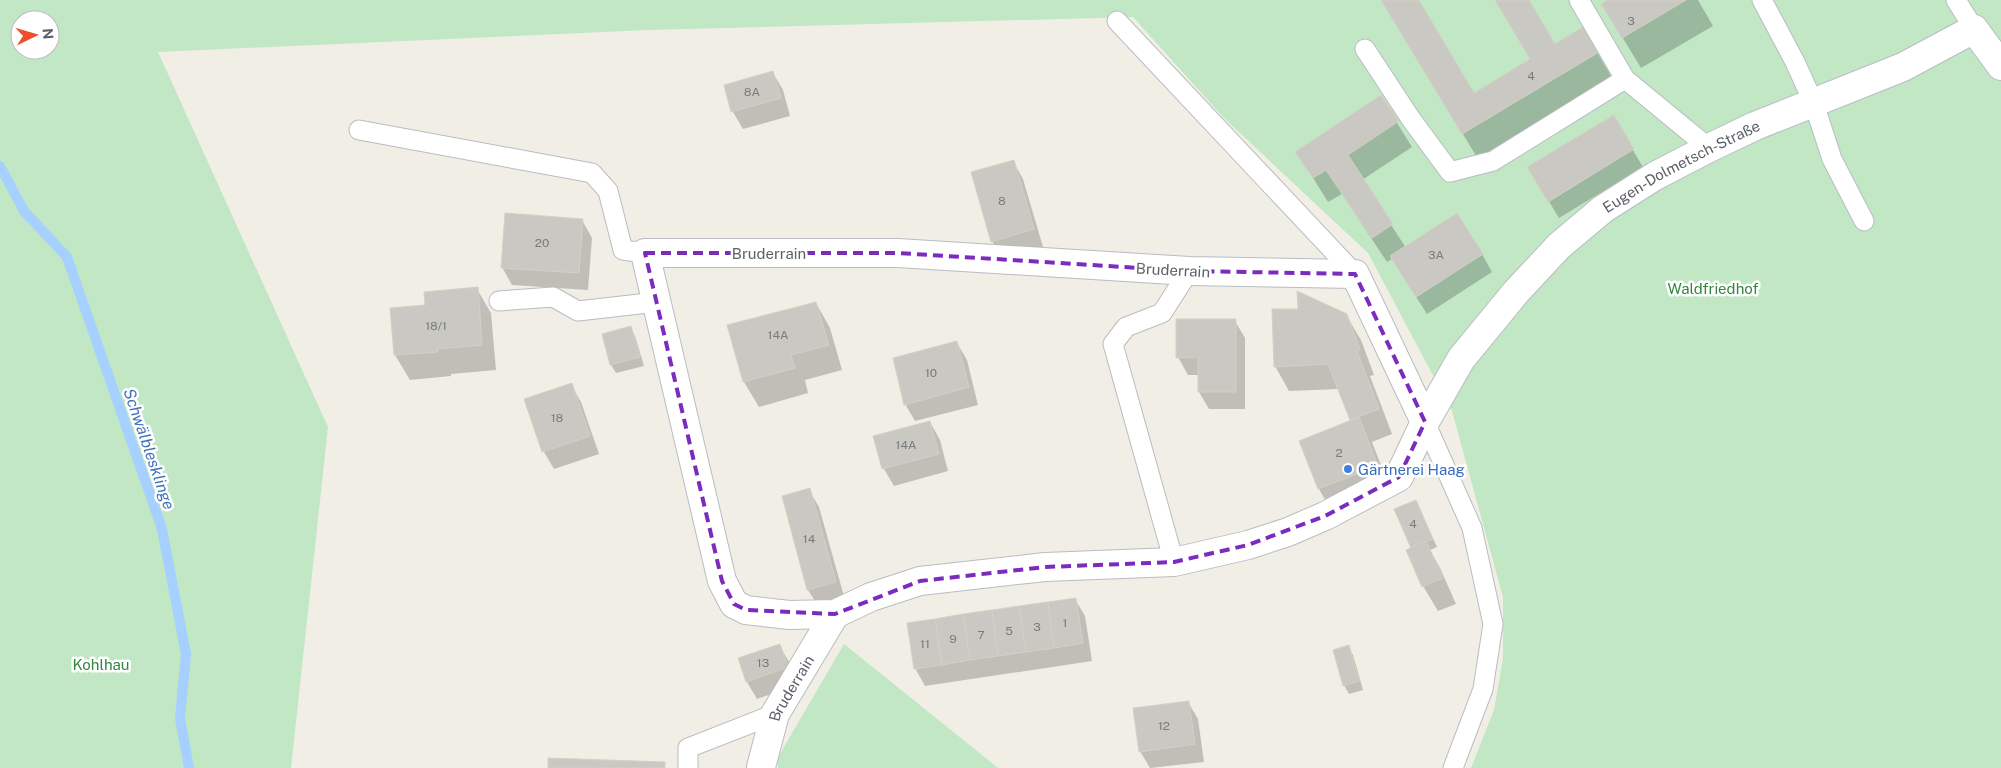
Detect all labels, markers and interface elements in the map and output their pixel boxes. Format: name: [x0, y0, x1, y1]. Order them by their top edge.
north arrow: [10, 10, 60, 60]
house number: 3: [1627, 14, 1635, 28]
text: N: [40, 28, 56, 40]
house number: 4: [1527, 69, 1535, 83]
house number: 8A: [744, 85, 761, 99]
street label: Eugen-Dolmetsch-Straße: [1599, 117, 1762, 216]
house number: 8: [998, 194, 1006, 208]
house number: 20: [535, 236, 549, 250]
street label: Bruderrain: [732, 245, 806, 262]
house number: 3A: [1428, 248, 1445, 262]
street label: Bruderrain: [1135, 260, 1211, 280]
park label: Waldfriedhof: [1668, 280, 1758, 297]
house number: 18/1: [425, 319, 447, 333]
house number: 14A: [768, 328, 789, 342]
house number: 10: [925, 366, 937, 380]
water label: Schwälblesklinge: [119, 386, 179, 512]
house number: 18: [551, 411, 564, 425]
house number: 14A: [896, 438, 917, 452]
house number: 2: [1335, 446, 1343, 460]
place label: Gärtnerei Haag: [1358, 461, 1465, 478]
marker: Gärtnerei Haag: [1342, 463, 1354, 475]
house number: 4: [1409, 517, 1417, 531]
house number: 14: [803, 532, 816, 546]
house number: 1: [1063, 616, 1067, 630]
house number: 3: [1033, 620, 1041, 634]
house number: 5: [1005, 624, 1013, 638]
house number: 7: [977, 628, 985, 642]
house number: 9: [949, 632, 957, 646]
house number: 11: [920, 637, 930, 651]
street label: Bruderrain: [765, 652, 817, 723]
park label: Kohlhau: [72, 656, 130, 673]
house number: 13: [757, 656, 769, 670]
house number: 12: [1158, 719, 1170, 733]

